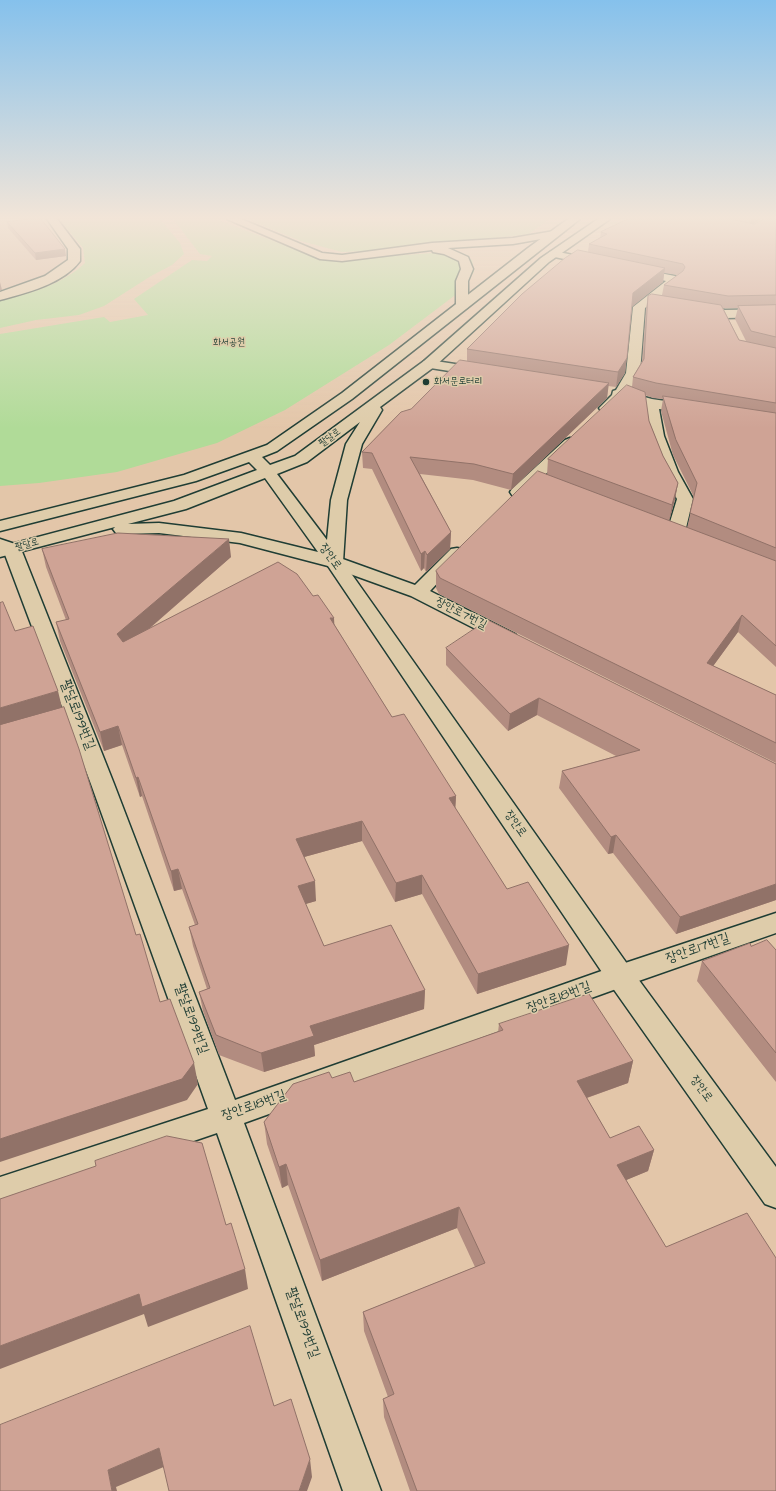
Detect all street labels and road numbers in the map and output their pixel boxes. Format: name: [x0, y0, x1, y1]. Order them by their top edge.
street label: 팔달로: [317, 426, 343, 450]
street label: 팔달로: [14, 536, 40, 554]
street label: 장안로: [316, 541, 344, 573]
street label: 장안로7번길: [433, 595, 489, 633]
street label: 팔달로199번길: [56, 677, 98, 753]
street label: 장안로: [501, 808, 529, 840]
street label: 장안로17번길: [664, 930, 732, 968]
street label: 장안로18번길: [525, 979, 593, 1017]
street label: 팔달로199번길: [170, 981, 212, 1057]
street label: 장안로: [687, 1073, 715, 1105]
street label: 장안로18번길: [219, 1087, 289, 1125]
street label: 팔달로199번길: [281, 1285, 323, 1361]

